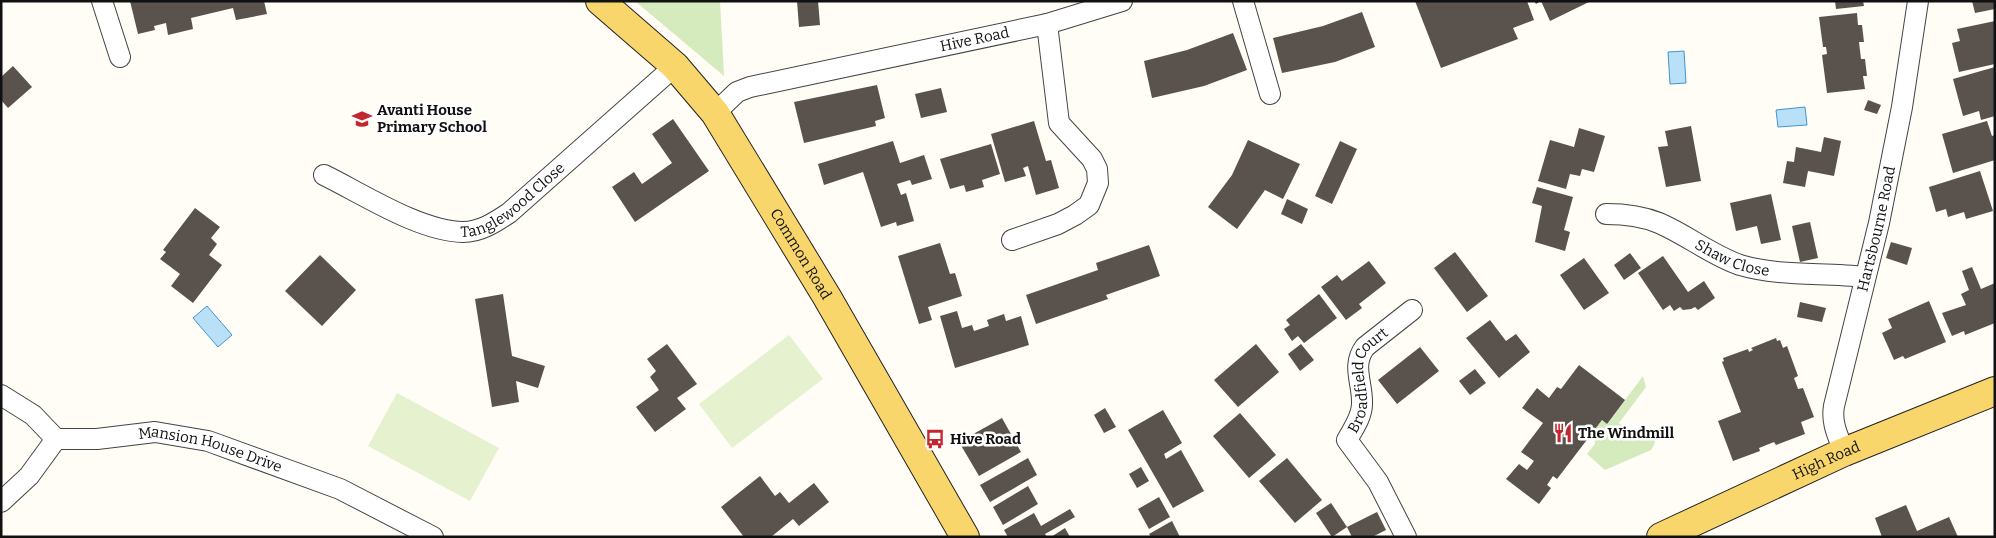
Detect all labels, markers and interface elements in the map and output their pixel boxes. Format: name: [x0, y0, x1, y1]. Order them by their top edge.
street label: Hive Road: [938, 23, 1011, 55]
place label: Avanti House Primary School: [377, 101, 487, 136]
school or university icon: Avanti House Primary School: [351, 108, 373, 130]
street label: Tanglewood Close: [460, 159, 568, 241]
street label: Hartsbourne Road: [1853, 164, 1899, 293]
street label: Common Road: [766, 205, 835, 303]
street label: Shaw Close: [1692, 235, 1771, 280]
street label: Broadfield Court: [1344, 323, 1392, 436]
restaurant icon: The Windmill: [1552, 422, 1574, 444]
street label: Mansion House Drive: [137, 423, 285, 476]
place label: The Windmill: [1578, 424, 1674, 442]
bus stop icon: Hive Road: [924, 428, 946, 450]
place label: Hive Road: [950, 430, 1021, 448]
street label: High Road: [1789, 437, 1863, 484]

